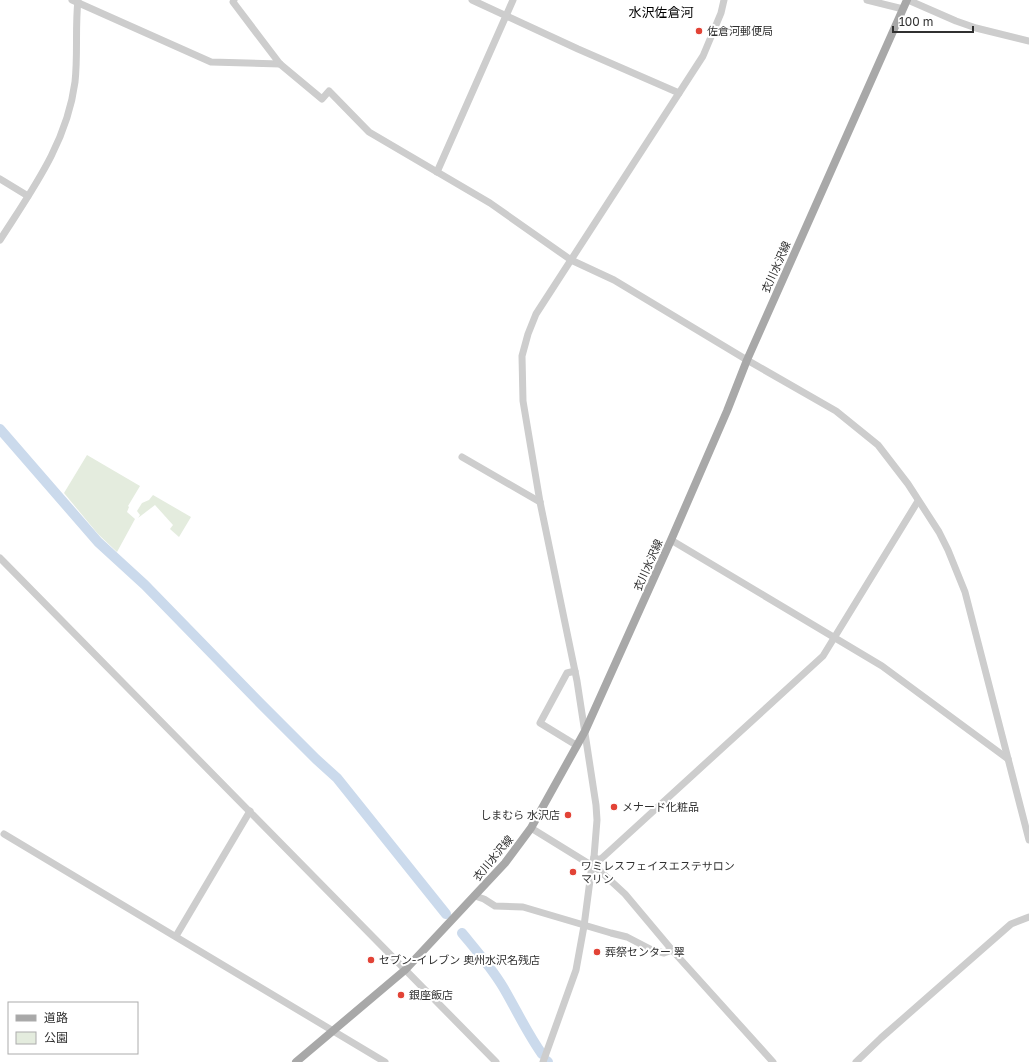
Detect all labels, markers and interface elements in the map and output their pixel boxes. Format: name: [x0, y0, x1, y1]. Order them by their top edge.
district label: 水沢佐倉河: [628, 4, 694, 20]
scale bar: [893, 8, 973, 34]
text: 100 m: [899, 14, 933, 29]
place label: 佐倉河郵便局: [707, 24, 773, 37]
marker: 佐倉河郵便局: [694, 26, 704, 36]
street label: 衣川水沢線: [758, 239, 793, 295]
street label: 衣川水沢線: [630, 537, 665, 593]
place label: メナード化粧品: [622, 800, 699, 813]
marker: メナード化粧品: [609, 802, 619, 812]
place label: しまむら 水沢店: [480, 808, 560, 821]
marker: しまむら 水沢店: [563, 810, 573, 820]
street label: 衣川水沢線: [470, 832, 515, 883]
place label: ワミレスフェイスエステサロン マリン: [581, 859, 735, 885]
marker: ワミレスフェイスエステサロン マリン: [568, 867, 578, 877]
place label: 葬祭センター 翠: [605, 945, 685, 958]
marker: 葬祭センター 翠: [592, 947, 602, 957]
place label: セブン-イレブン 奥州水沢名残店: [379, 953, 540, 966]
marker: セブン-イレブン 奥州水沢名残店: [366, 955, 376, 965]
place label: 銀座飯店: [409, 988, 453, 1001]
marker: 銀座飯店: [396, 990, 406, 1000]
legend: [8, 1002, 138, 1054]
text: 道路: [44, 1010, 68, 1025]
text: 公園: [44, 1030, 68, 1045]

